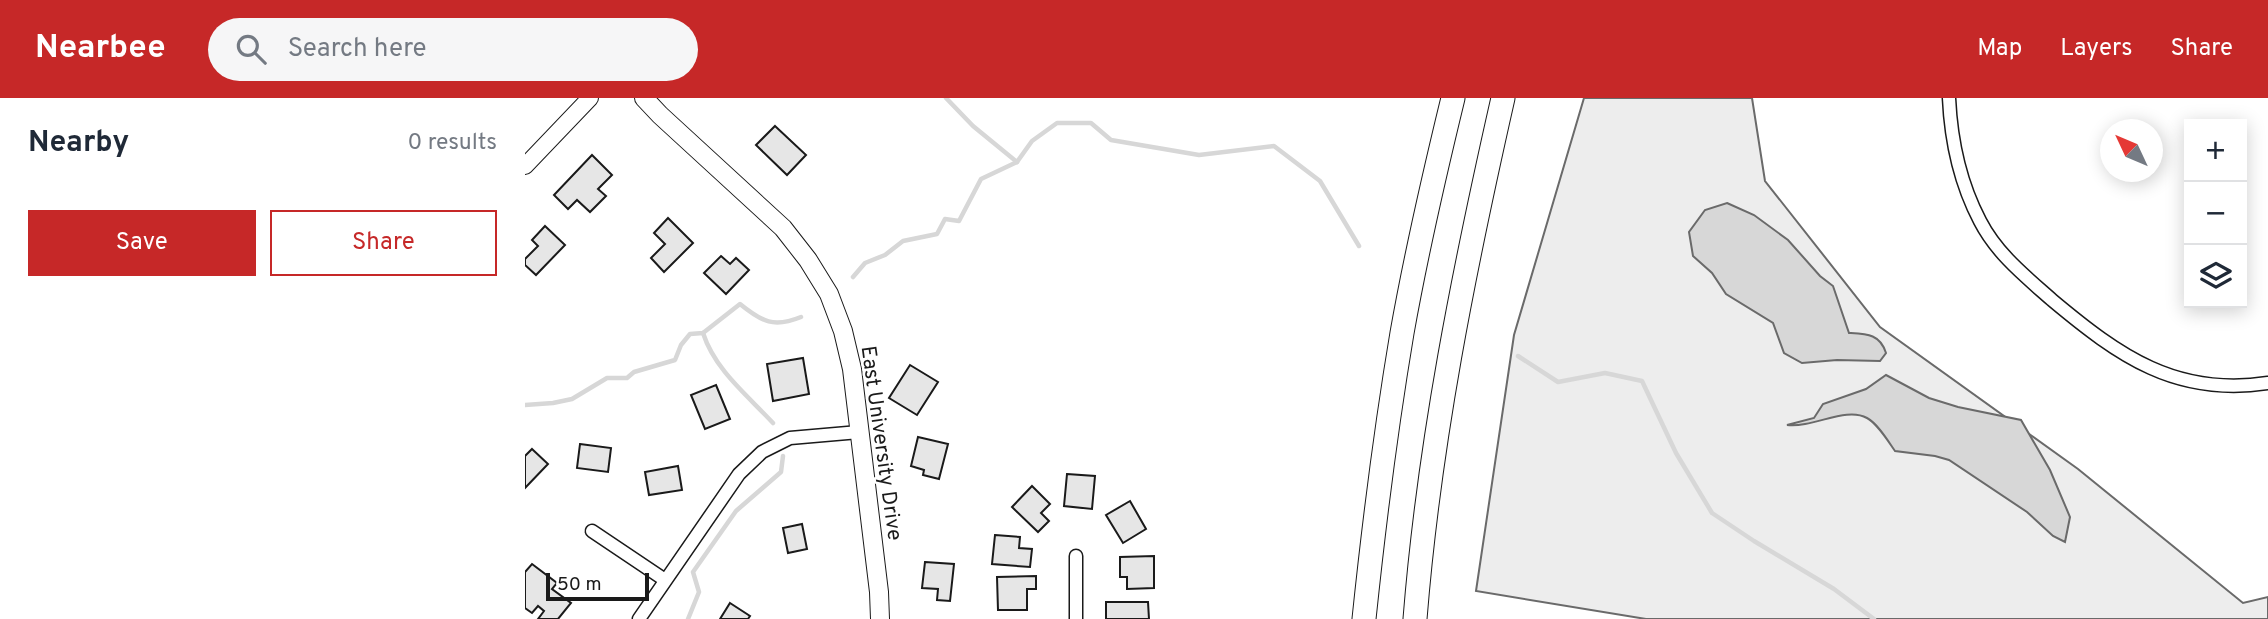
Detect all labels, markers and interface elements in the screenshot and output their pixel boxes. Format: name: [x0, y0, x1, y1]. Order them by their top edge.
search box: [208, 18, 698, 81]
text: Nearbee: [35, 28, 166, 70]
icon: search: [232, 30, 270, 68]
text: Search here: [288, 33, 427, 66]
text: Map: [1977, 34, 2022, 64]
text: Layers: [2060, 34, 2132, 64]
text: Share: [2170, 34, 2233, 64]
north arrow: [2100, 119, 2163, 182]
map controls: [2184, 119, 2247, 308]
button: +: [2184, 119, 2247, 182]
text: Nearby: [28, 125, 129, 162]
text: 0 results: [408, 129, 497, 158]
button: −: [2184, 182, 2247, 245]
button: Save: [28, 210, 256, 276]
button: Share: [270, 210, 497, 276]
button: layers: [2184, 245, 2247, 308]
street label: East University Drive: [853, 344, 908, 542]
scale bar: [546, 570, 649, 602]
text: 50 m: [557, 573, 602, 597]

